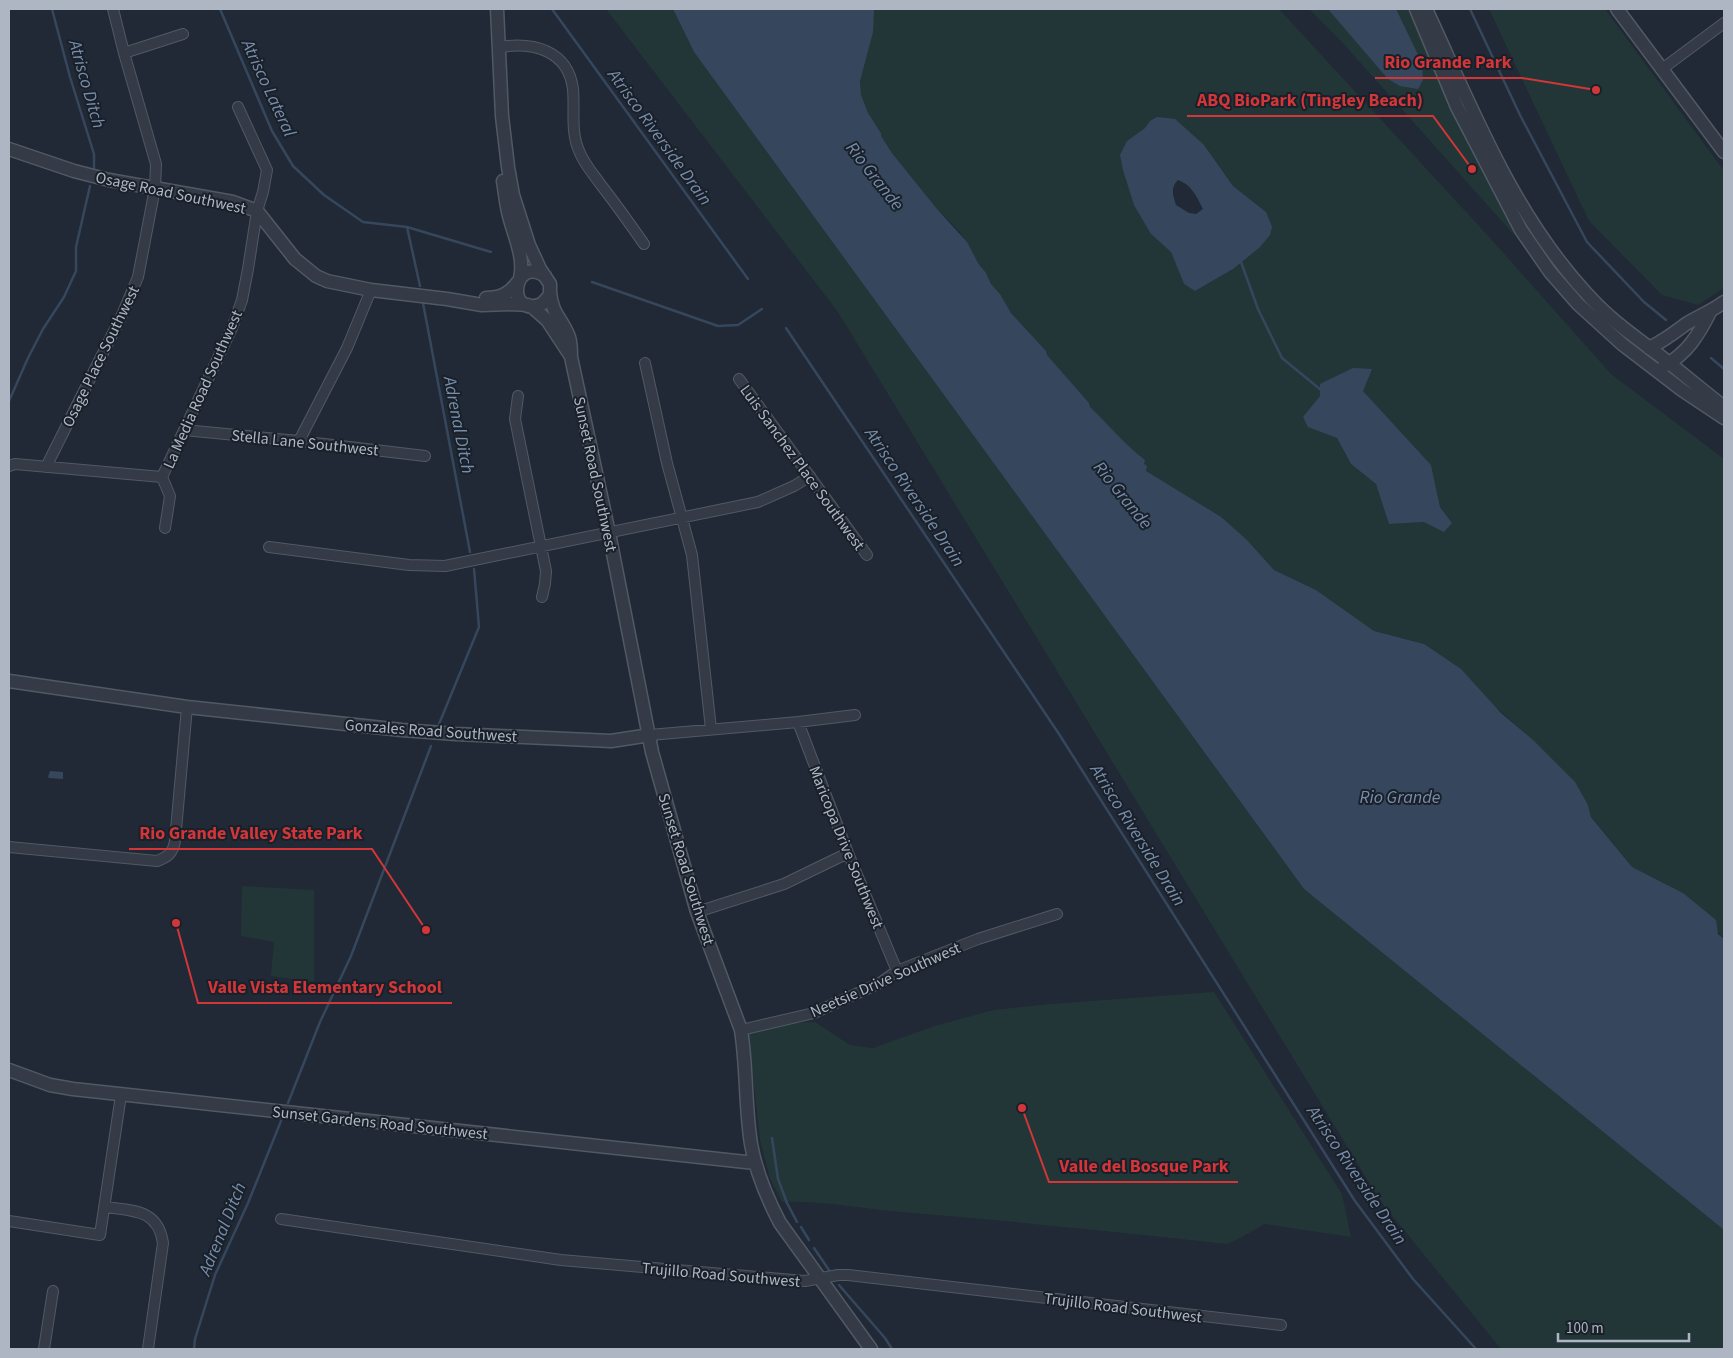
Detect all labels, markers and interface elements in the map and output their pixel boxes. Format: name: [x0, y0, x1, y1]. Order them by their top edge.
water label: Atrisco Lateral: [235, 34, 302, 142]
water label: Atrisco Ditch: [62, 36, 111, 131]
callout: Rio Grande Park: [1375, 45, 1522, 78]
text: Rio Grande Park: [1384, 50, 1512, 75]
water label: Atrisco Riverside Drain: [601, 63, 718, 211]
callout: ABQ BioPark (Tingley Beach): [1187, 83, 1433, 116]
text: ABQ BioPark (Tingley Beach): [1196, 88, 1423, 113]
water label: Rio Grande: [840, 137, 910, 216]
street label: Osage Road Southwest: [94, 166, 249, 220]
street label: Osage Place Southwest: [57, 281, 145, 431]
street label: La Media Road Southwest: [158, 306, 248, 472]
water label: Adrenal Ditch: [437, 373, 480, 476]
street label: Luis Sanchez Place Southwest: [735, 380, 870, 555]
street label: Sunset Road Southwest: [568, 395, 622, 554]
water label: Atrisco Riverside Drain: [858, 422, 971, 572]
street label: Stella Lane Southwest: [230, 424, 380, 462]
water label: Rio Grande: [1087, 456, 1158, 535]
street label: Gonzales Road Southwest: [344, 714, 518, 748]
water label: Atrisco Riverside Drain: [1083, 759, 1191, 911]
street label: Maricopa Drive Southwest: [803, 763, 889, 933]
water label: Rio Grande: [1359, 785, 1441, 810]
street label: Sunset Road Southwest: [652, 791, 720, 949]
callout: Rio Grande Valley State Park: [129, 816, 372, 849]
text: Rio Grande Valley State Park: [139, 821, 363, 846]
street label: Neetsie Drive Southwest: [807, 937, 964, 1023]
callout: Valle Vista Elementary School: [198, 970, 452, 1003]
text: Valle Vista Elementary School: [207, 975, 442, 1000]
water label: Atrisco Riverside Drain: [1300, 1100, 1413, 1250]
street label: Sunset Gardens Road Southwest: [271, 1101, 489, 1145]
callout: Valle del Bosque Park: [1049, 1149, 1238, 1182]
text: Valle del Bosque Park: [1058, 1154, 1229, 1179]
water label: Adrenal Ditch: [192, 1179, 252, 1280]
street label: Trujillo Road Southwest: [641, 1257, 802, 1293]
street label: Trujillo Road Southwest: [1043, 1287, 1204, 1329]
scale bar: [1558, 1310, 1689, 1342]
text: 100 m: [1566, 1318, 1604, 1339]

